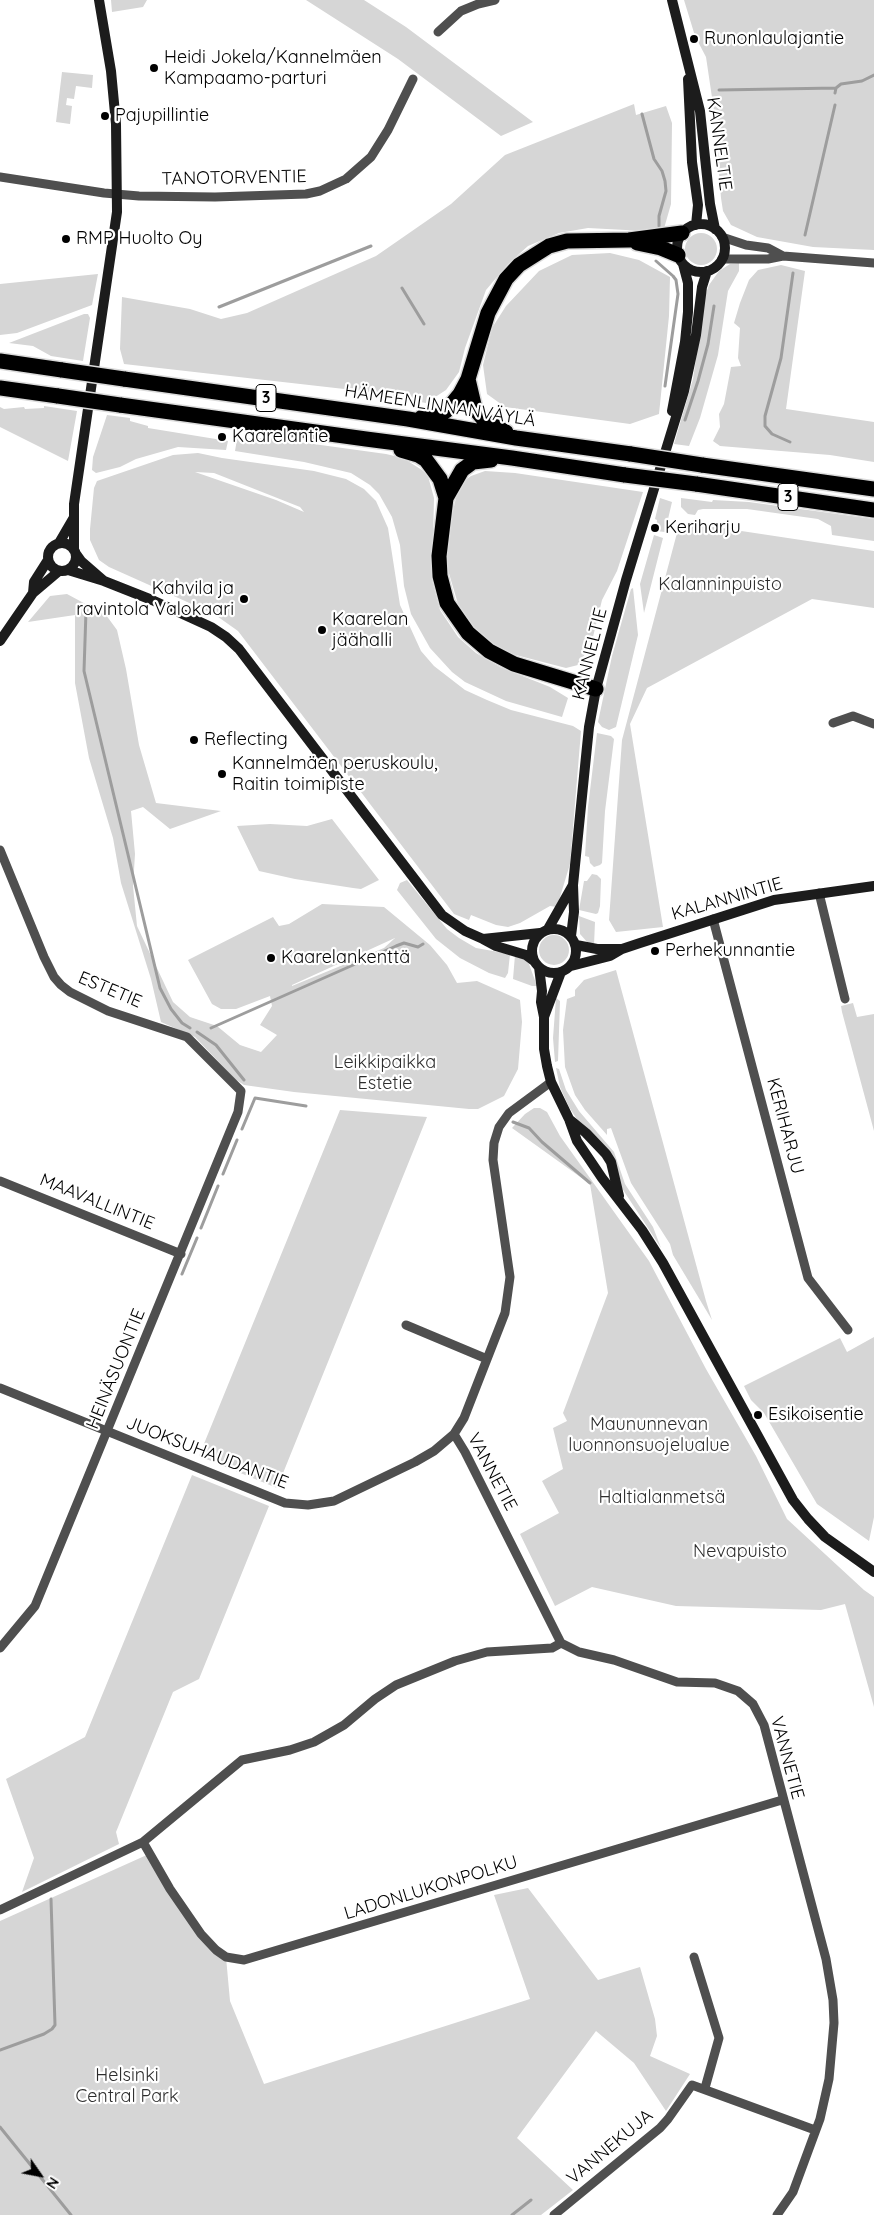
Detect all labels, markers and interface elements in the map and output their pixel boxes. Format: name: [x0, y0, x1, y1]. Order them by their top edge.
place label: Runonlaulajantie: [704, 28, 844, 50]
marker: Runonlaulajantie: [688, 33, 700, 45]
place label: Heidi Jokela/Kannelmäen Kampaamo-parturi: [164, 47, 382, 90]
marker: Heidi Jokela/Kannelmäen Kampaamo-parturi: [148, 62, 160, 74]
street label: KANNELTIE: [702, 96, 736, 192]
place label: Pajupillintie: [115, 105, 209, 127]
marker: Pajupillintie: [99, 110, 111, 122]
street label: TANOTORVENTIE: [161, 166, 307, 190]
place label: RMP Huolto Oy: [76, 228, 203, 250]
marker: RMP Huolto Oy: [60, 233, 72, 245]
street label: HÄMEENLINNANVÄYLÄ: [343, 380, 537, 432]
road number: 3: [256, 384, 276, 412]
place label: Kaarelantie: [232, 426, 328, 448]
marker: Kaarelantie: [216, 431, 228, 443]
road number: 3: [778, 484, 798, 511]
place label: Keriharju: [665, 517, 741, 539]
marker: Keriharju: [649, 522, 661, 534]
park label: Kalanninpuisto: [658, 574, 782, 596]
place label: Kahvila ja ravintola Valokaari: [76, 578, 234, 620]
marker: Kahvila ja ravintola Valokaari: [238, 593, 250, 605]
street label: KANNELTIE: [568, 606, 612, 702]
place label: Kaarelan jäähalli: [332, 609, 408, 652]
marker: Kaarelan jäähalli: [316, 624, 328, 636]
place label: Reflecting: [204, 729, 288, 751]
marker: Reflecting: [188, 734, 200, 746]
place label: Kannelmäen peruskoulu, Raitin toimipiste: [232, 753, 438, 796]
marker: Kannelmäen peruskoulu, Raitin toimipiste: [216, 768, 228, 780]
street label: KALANNINTIE: [669, 873, 785, 925]
place label: Perhekunnantie: [665, 940, 795, 962]
marker: Perhekunnantie: [649, 945, 661, 957]
place label: Kaarelankenttä: [281, 947, 410, 969]
marker: Kaarelankenttä: [265, 952, 277, 964]
street label: ESTETIE: [75, 967, 145, 1013]
park label: Leikkipaikka Estetie: [334, 1052, 436, 1094]
street label: KERIHARJU: [762, 1076, 808, 1176]
street label: MAAVALLINTIE: [36, 1169, 158, 1235]
street label: HEINÄSUONTIE: [82, 1306, 150, 1432]
place label: Esikoisentie: [768, 1404, 864, 1426]
marker: Esikoisentie: [752, 1409, 764, 1421]
street label: JUOKSUHAUDANTIE: [123, 1412, 291, 1494]
park label: Maununnevan luonnonsuojelualue: [568, 1414, 730, 1456]
street label: VANNETIE: [463, 1429, 521, 1515]
park label: Haltialanmetsä: [599, 1487, 725, 1509]
park label: Nevapuisto: [693, 1541, 787, 1563]
street label: VANNETIE: [766, 1714, 808, 1802]
street label: LADONLUKONPOLKU: [342, 1851, 520, 1925]
park label: Helsinki Central Park: [75, 2065, 179, 2108]
street label: VANNEKUJA: [563, 2105, 657, 2189]
north arrow: [15, 2150, 65, 2200]
text: N: [42, 2174, 63, 2192]

